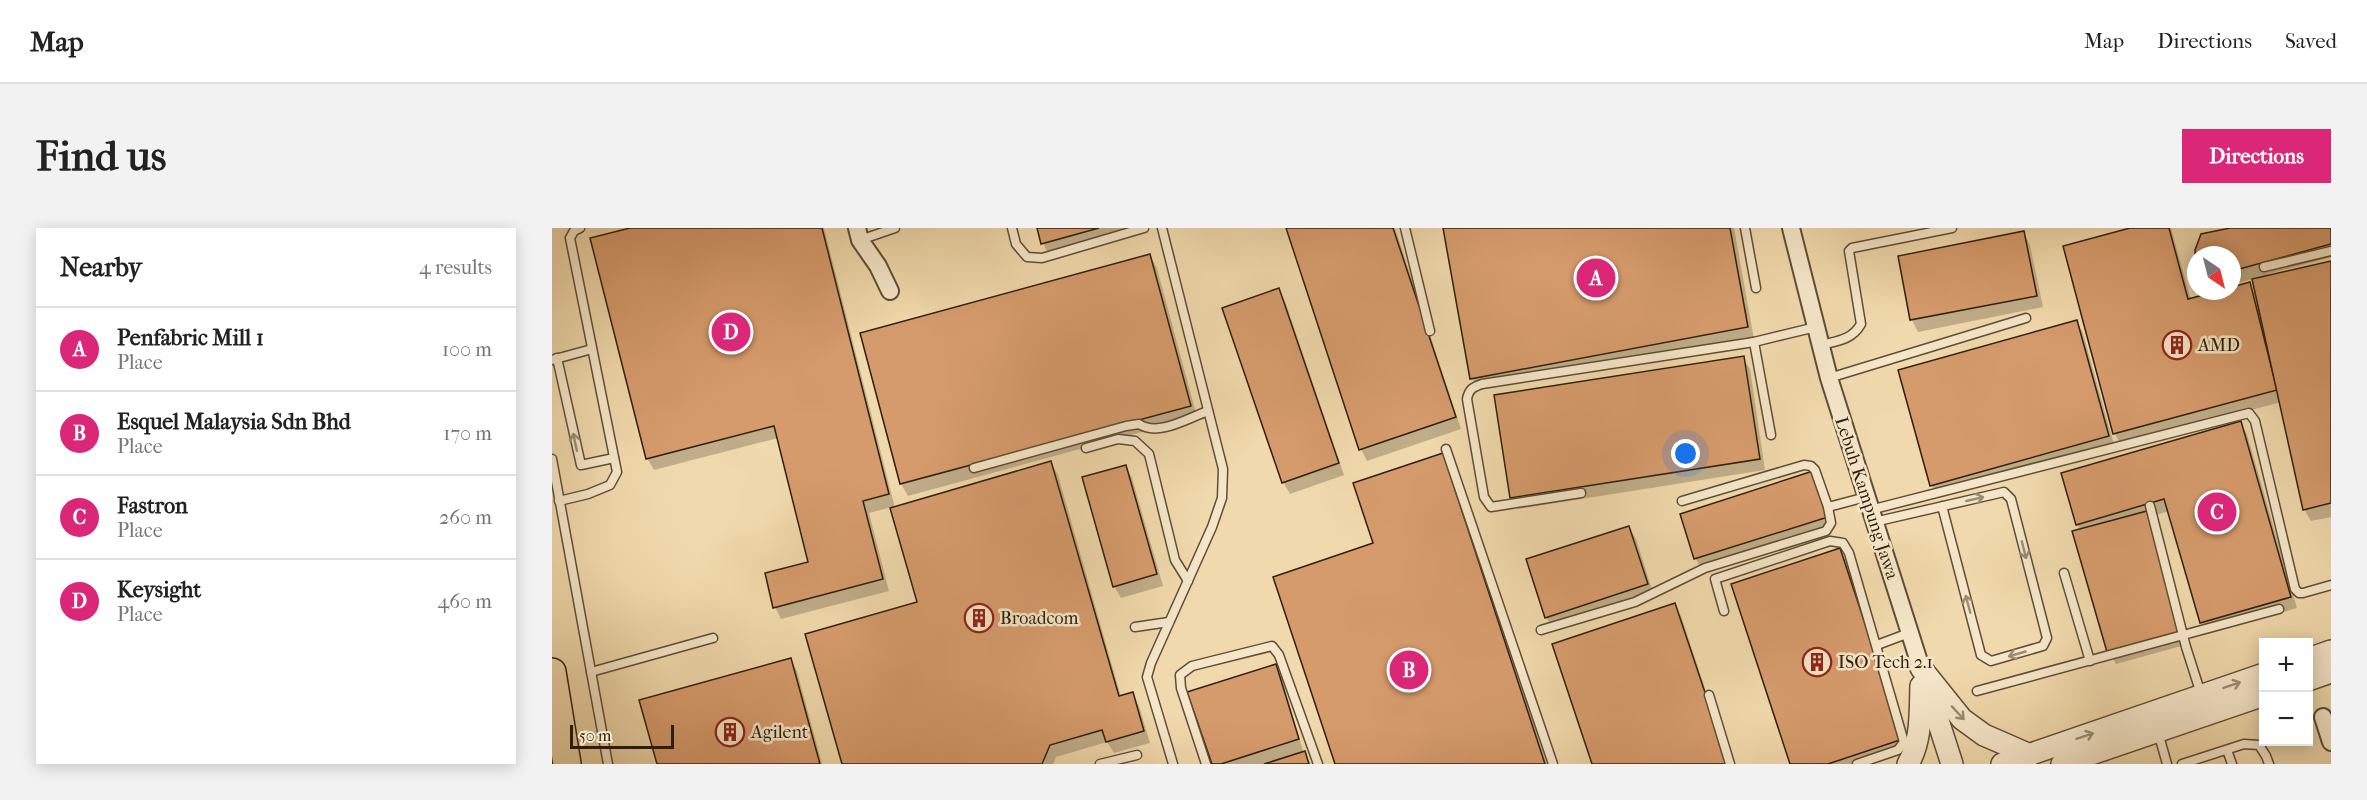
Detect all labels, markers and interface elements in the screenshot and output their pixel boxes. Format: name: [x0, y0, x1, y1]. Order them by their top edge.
text: Map: [30, 25, 84, 58]
text: Map: [2084, 29, 2124, 53]
text: Directions: [2157, 29, 2252, 53]
text: Saved: [2285, 29, 2337, 53]
button: Directions: [2182, 129, 2331, 183]
text: Find us: [36, 132, 166, 181]
north arrow: [2187, 246, 2241, 300]
text: Nearby: [60, 252, 142, 283]
text: 4 results: [419, 256, 492, 279]
pin: A: [1576, 256, 1616, 300]
pin: D: [712, 310, 750, 354]
text: Penfabric Mill 1: [117, 325, 264, 351]
building icon: AMD: [2161, 329, 2193, 361]
place label: AMD: [2197, 335, 2240, 356]
text: A: [73, 338, 86, 361]
text: 100 m: [442, 338, 492, 361]
text: Place: [117, 351, 163, 374]
text: Esquel Malaysia Sdn Bhd: [117, 409, 351, 435]
street label: Lebuh Kampung Jawa: [1830, 414, 1903, 583]
text: B: [73, 422, 86, 445]
text: 170 m: [443, 422, 492, 445]
one-way arrow: [569, 432, 581, 451]
text: Place: [117, 435, 163, 458]
your location: [1671, 439, 1700, 468]
pin: C: [2198, 490, 2236, 534]
one-way arrow: [1965, 492, 1984, 504]
text: Fastron: [117, 493, 188, 519]
text: C: [73, 506, 86, 529]
text: 260 m: [439, 506, 492, 529]
text: Place: [117, 519, 163, 542]
one-way arrow: [2019, 540, 2031, 559]
text: Keysight: [117, 577, 201, 603]
text: D: [72, 590, 87, 613]
text: 460 m: [437, 590, 492, 613]
one-way arrow: [1962, 594, 1973, 613]
building icon: Broadcom: [963, 602, 995, 634]
text: Place: [117, 603, 163, 626]
place label: Broadcom: [1000, 608, 1078, 629]
map controls: [2259, 638, 2313, 746]
button: +: [2259, 638, 2313, 692]
building icon: ISO Tech 2.1: [1801, 646, 1833, 678]
pin: B: [1390, 648, 1428, 692]
one-way arrow: [2007, 649, 2026, 660]
place label: ISO Tech 2.1: [1838, 652, 1933, 673]
one-way arrow: [2222, 678, 2241, 689]
button: −: [2259, 692, 2313, 746]
one-way arrow: [1951, 706, 1965, 721]
building icon: Agilent: [714, 716, 746, 748]
scale bar: [570, 722, 674, 750]
place label: Agilent: [750, 722, 809, 743]
text: 50 m: [579, 726, 611, 745]
one-way arrow: [2075, 729, 2094, 740]

